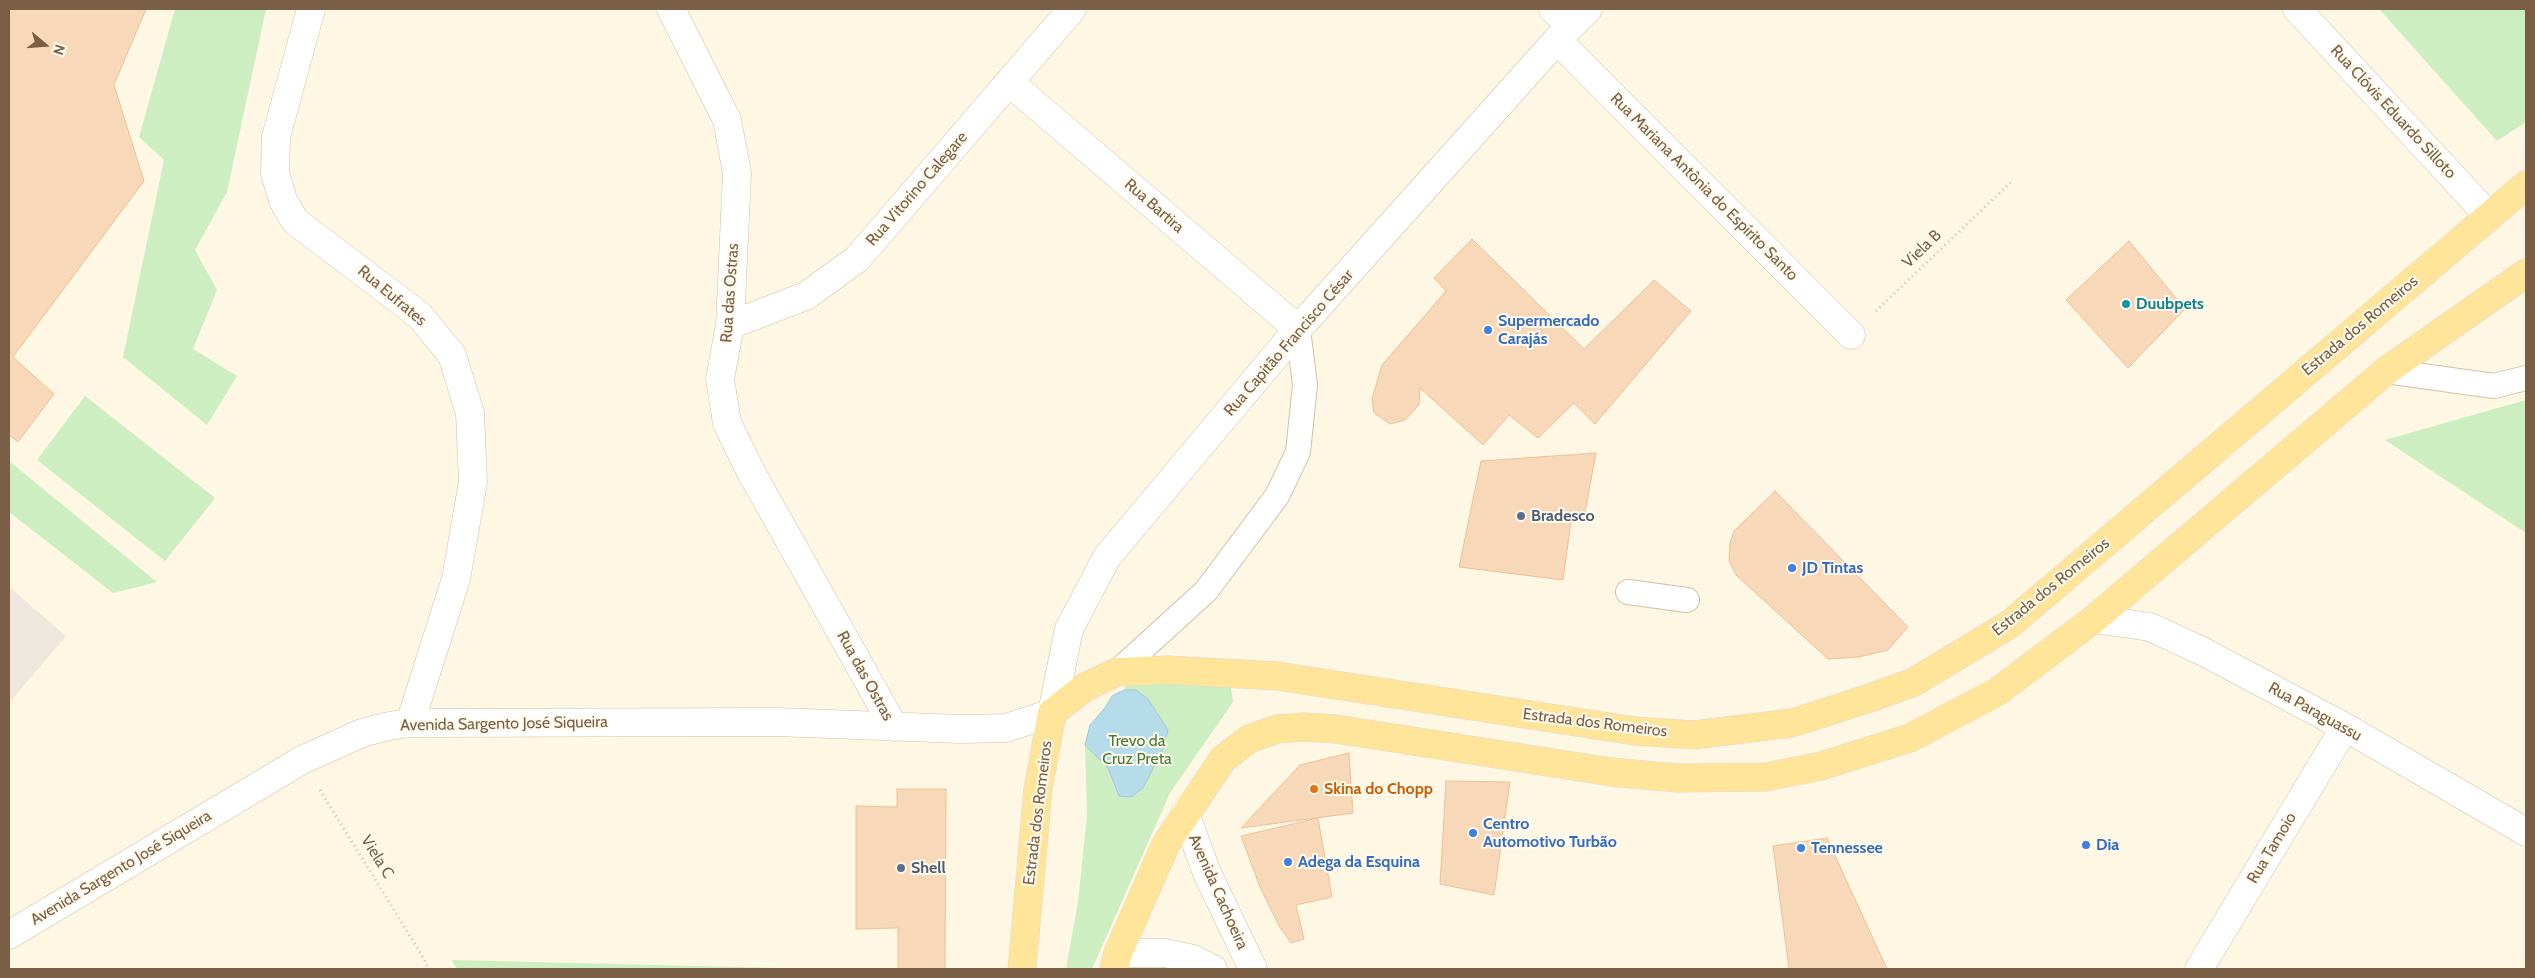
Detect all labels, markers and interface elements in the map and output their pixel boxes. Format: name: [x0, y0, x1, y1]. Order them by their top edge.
north arrow: [20, 20, 70, 70]
street label: Rua Clóvis Eduardo Silloto: [2326, 41, 2460, 183]
text: N: [49, 42, 69, 57]
street label: Rua Mariana Antônia do Espírito Santo: [1606, 89, 1802, 285]
street label: Rua Vitorino Calegare: [862, 128, 972, 250]
street label: Rua Bartira: [1120, 175, 1188, 237]
street label: Viela B: [1899, 226, 1945, 272]
street label: Rua das Ostras: [717, 243, 743, 343]
street label: Rua Eufrates: [354, 262, 430, 330]
street label: Rua Capitão Francisco César: [1220, 266, 1358, 420]
street label: Estrada dos Romeiros: [2298, 272, 2422, 380]
place label: Duubpets: [2136, 294, 2204, 314]
marker: Duubpets: [2120, 298, 2132, 310]
place label: Supermercado Carajás: [1498, 311, 1599, 349]
marker: Supermercado Carajás: [1482, 324, 1494, 336]
place label: Bradesco: [1531, 506, 1595, 526]
marker: Bradesco: [1515, 510, 1527, 522]
street label: Estrada dos Romeiros: [1988, 534, 2114, 640]
place label: JD Tintas: [1802, 558, 1863, 578]
marker: JD Tintas: [1786, 562, 1798, 574]
street label: Rua das Ostras: [833, 628, 897, 724]
street label: Rua Paraguassu: [2265, 678, 2365, 746]
street label: Estrada dos Romeiros: [1522, 705, 1668, 741]
street label: Avenida Sargento José Siqueira: [400, 713, 608, 735]
park label: Trevo da Cruz Preta: [1102, 731, 1172, 769]
street label: Estrada dos Romeiros: [1020, 740, 1056, 886]
place label: Skina do Chopp: [1324, 779, 1433, 799]
marker: Skina do Chopp: [1308, 783, 1320, 795]
street label: Avenida Sargento José Siqueira: [27, 806, 215, 930]
street label: Rua Tamoio: [2243, 809, 2301, 887]
place label: Centro Automotivo Turbão: [1483, 814, 1617, 852]
marker: Centro Automotivo Turbão: [1467, 827, 1479, 839]
street label: Avenida Cachoeira: [1184, 831, 1252, 953]
street label: Viela C: [356, 832, 398, 882]
place label: Dia: [2096, 835, 2119, 855]
place label: Tennessee: [1811, 838, 1883, 858]
marker: Dia: [2080, 839, 2092, 851]
marker: Tennessee: [1795, 842, 1807, 854]
place label: Adega da Esquina: [1298, 852, 1420, 872]
marker: Adega da Esquina: [1282, 856, 1294, 868]
place label: Shell: [911, 858, 946, 878]
marker: Shell: [895, 862, 907, 874]

